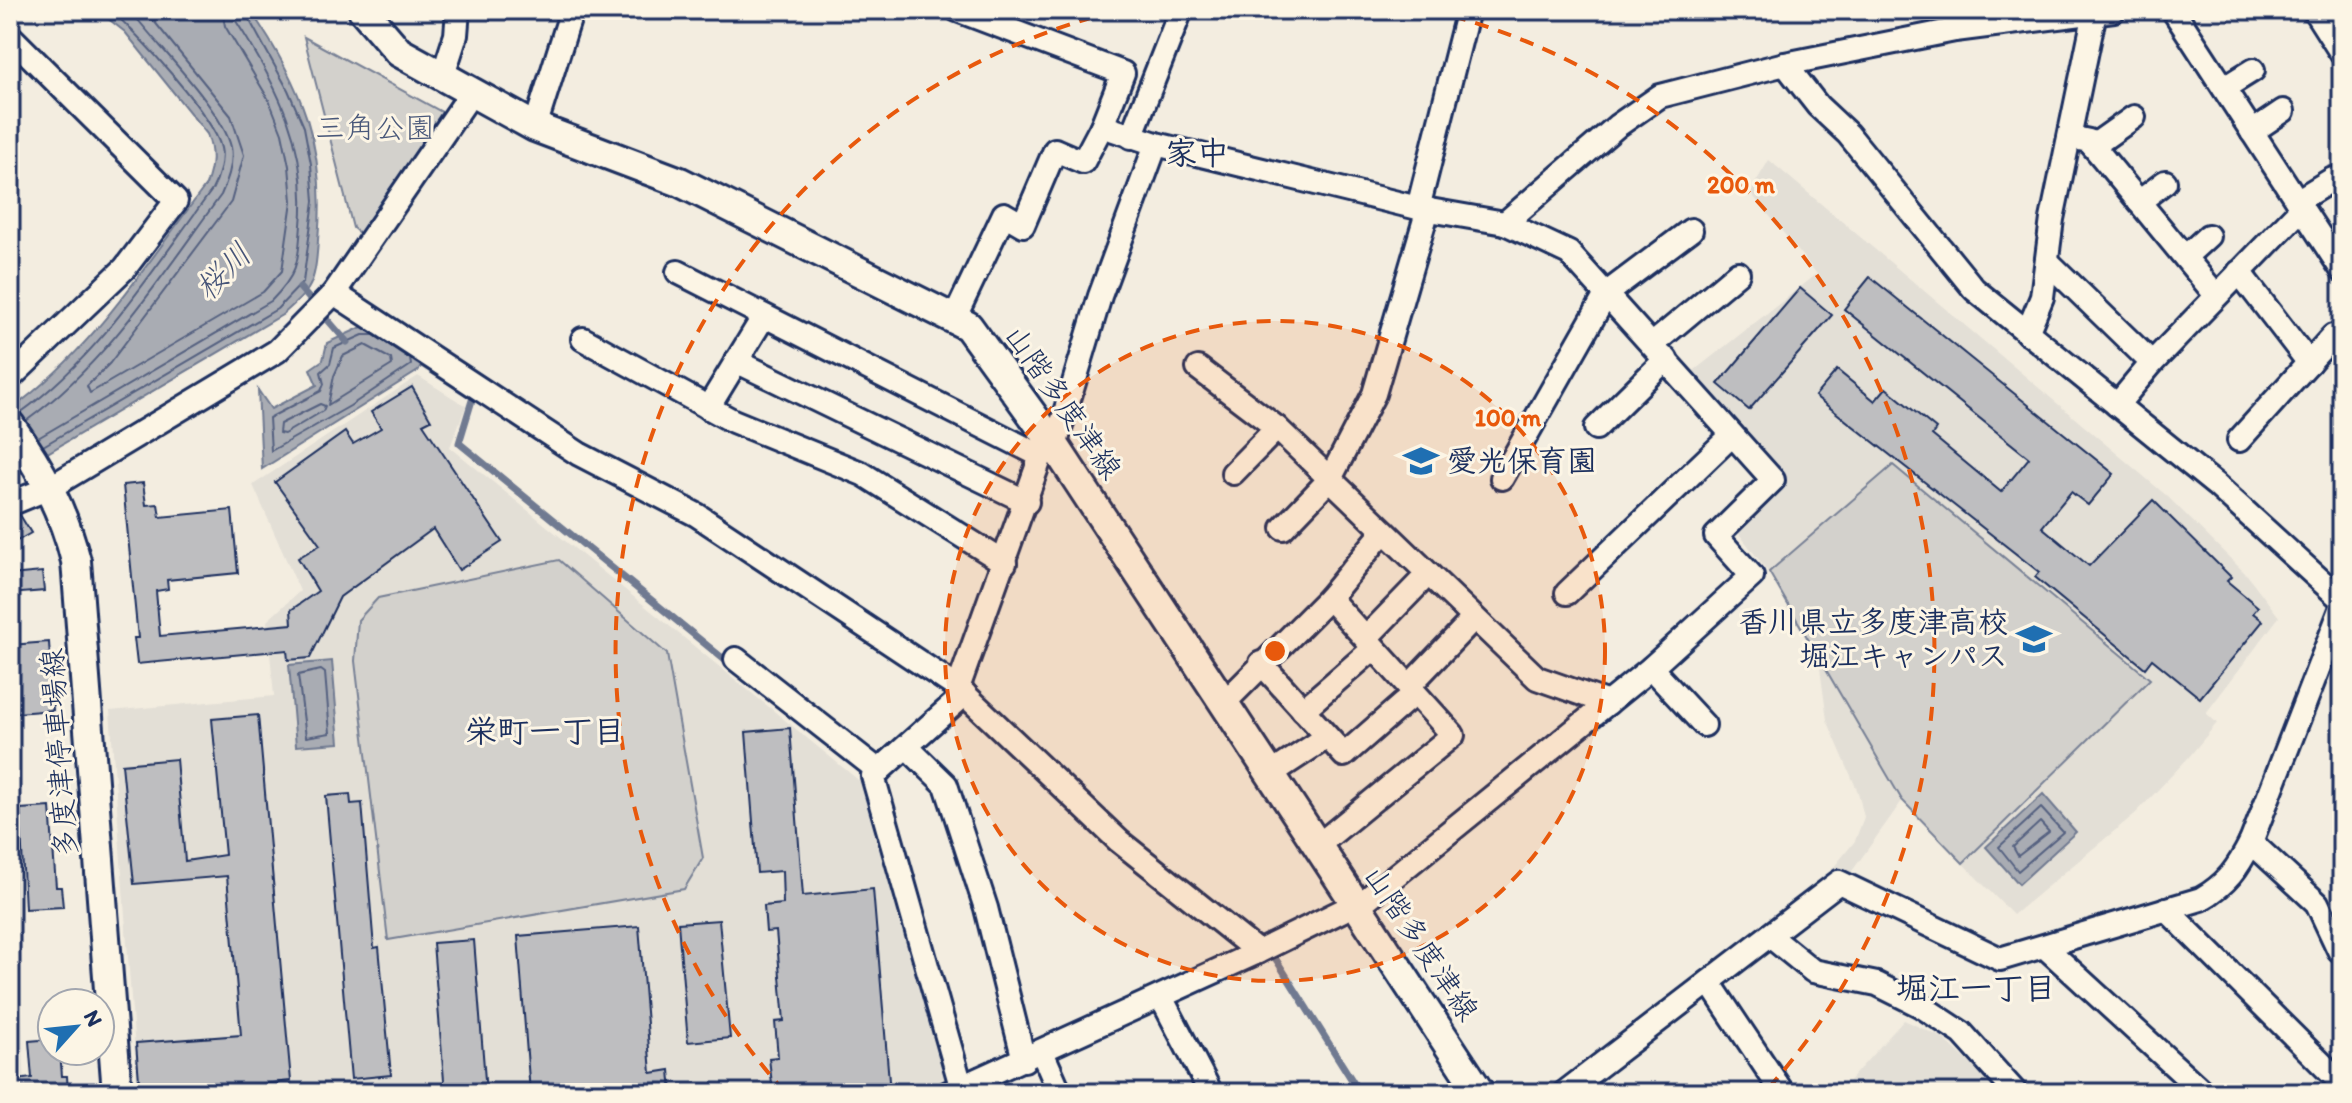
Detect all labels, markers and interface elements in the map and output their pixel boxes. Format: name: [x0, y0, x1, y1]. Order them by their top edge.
park label: 三角公園: [315, 109, 435, 146]
district label: 家中: [1165, 134, 1229, 172]
text: 200 m: [1707, 170, 1776, 199]
water label: 桜川: [187, 235, 259, 307]
street label: 山階多度津線: [997, 317, 1130, 486]
text: 100 m: [1475, 403, 1542, 432]
school or university icon: 愛光保育園: [1402, 442, 1440, 480]
place label: 愛光保育園: [1447, 442, 1597, 479]
place label: 香川県立多度津高校 堀江キャンパス: [1738, 603, 2008, 674]
school or university icon: 香川県立多度津高校 堀江キャンパス: [2015, 620, 2053, 658]
centre of rings: [1261, 637, 1289, 665]
street label: 多度津停車場線: [33, 647, 84, 859]
district label: 栄町一丁目: [465, 712, 625, 750]
street label: 山階多度津線: [1356, 858, 1487, 1028]
district label: 堀江一丁目: [1896, 969, 2056, 1007]
north arrow: [36, 987, 116, 1067]
text: N: [78, 1005, 109, 1031]

